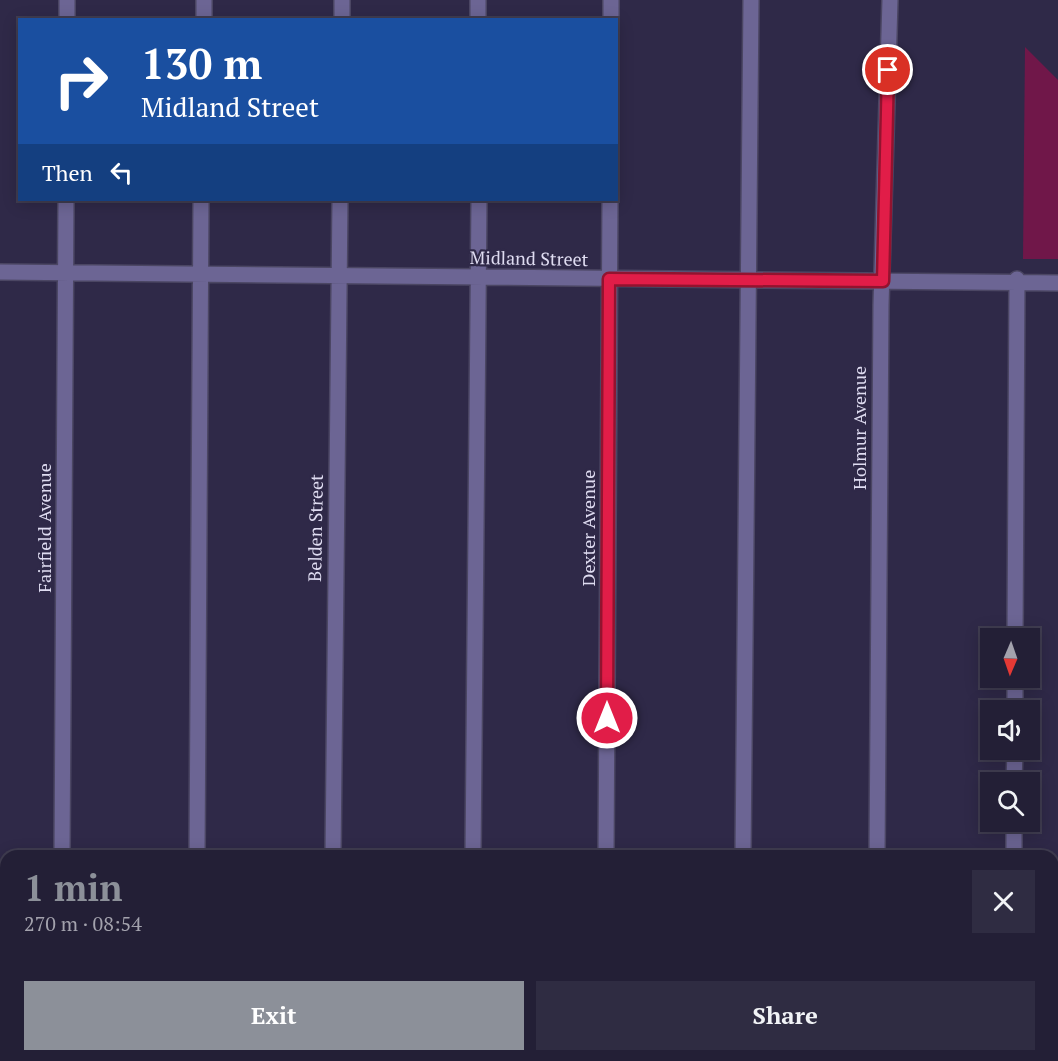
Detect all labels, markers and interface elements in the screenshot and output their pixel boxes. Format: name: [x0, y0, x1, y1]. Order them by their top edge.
text: 130 m: [141, 35, 262, 91]
icon: right: [42, 42, 120, 120]
pin: [862, 44, 913, 95]
icon: arrive: [871, 53, 904, 86]
text: Midland Street: [141, 89, 319, 125]
icon: left: [105, 156, 138, 189]
text: Then: [42, 158, 93, 187]
street label: Midland Street: [470, 245, 589, 271]
street label: Holmur Avenue: [847, 366, 871, 490]
street label: Fairfield Avenue: [32, 463, 56, 593]
street label: Dexter Avenue: [576, 470, 600, 586]
street label: Belden Street: [302, 474, 328, 582]
north arrow: [980, 628, 1040, 688]
map controls: [980, 628, 1040, 832]
position arrow: [575, 686, 639, 750]
button: sound: [980, 700, 1040, 760]
button: search: [980, 772, 1040, 832]
text: 1 min: [24, 864, 122, 911]
button: close: [972, 870, 1035, 933]
text: 270 m · 08:54: [24, 910, 142, 937]
button: Exit: [24, 981, 524, 1050]
button: Share: [536, 981, 1035, 1050]

